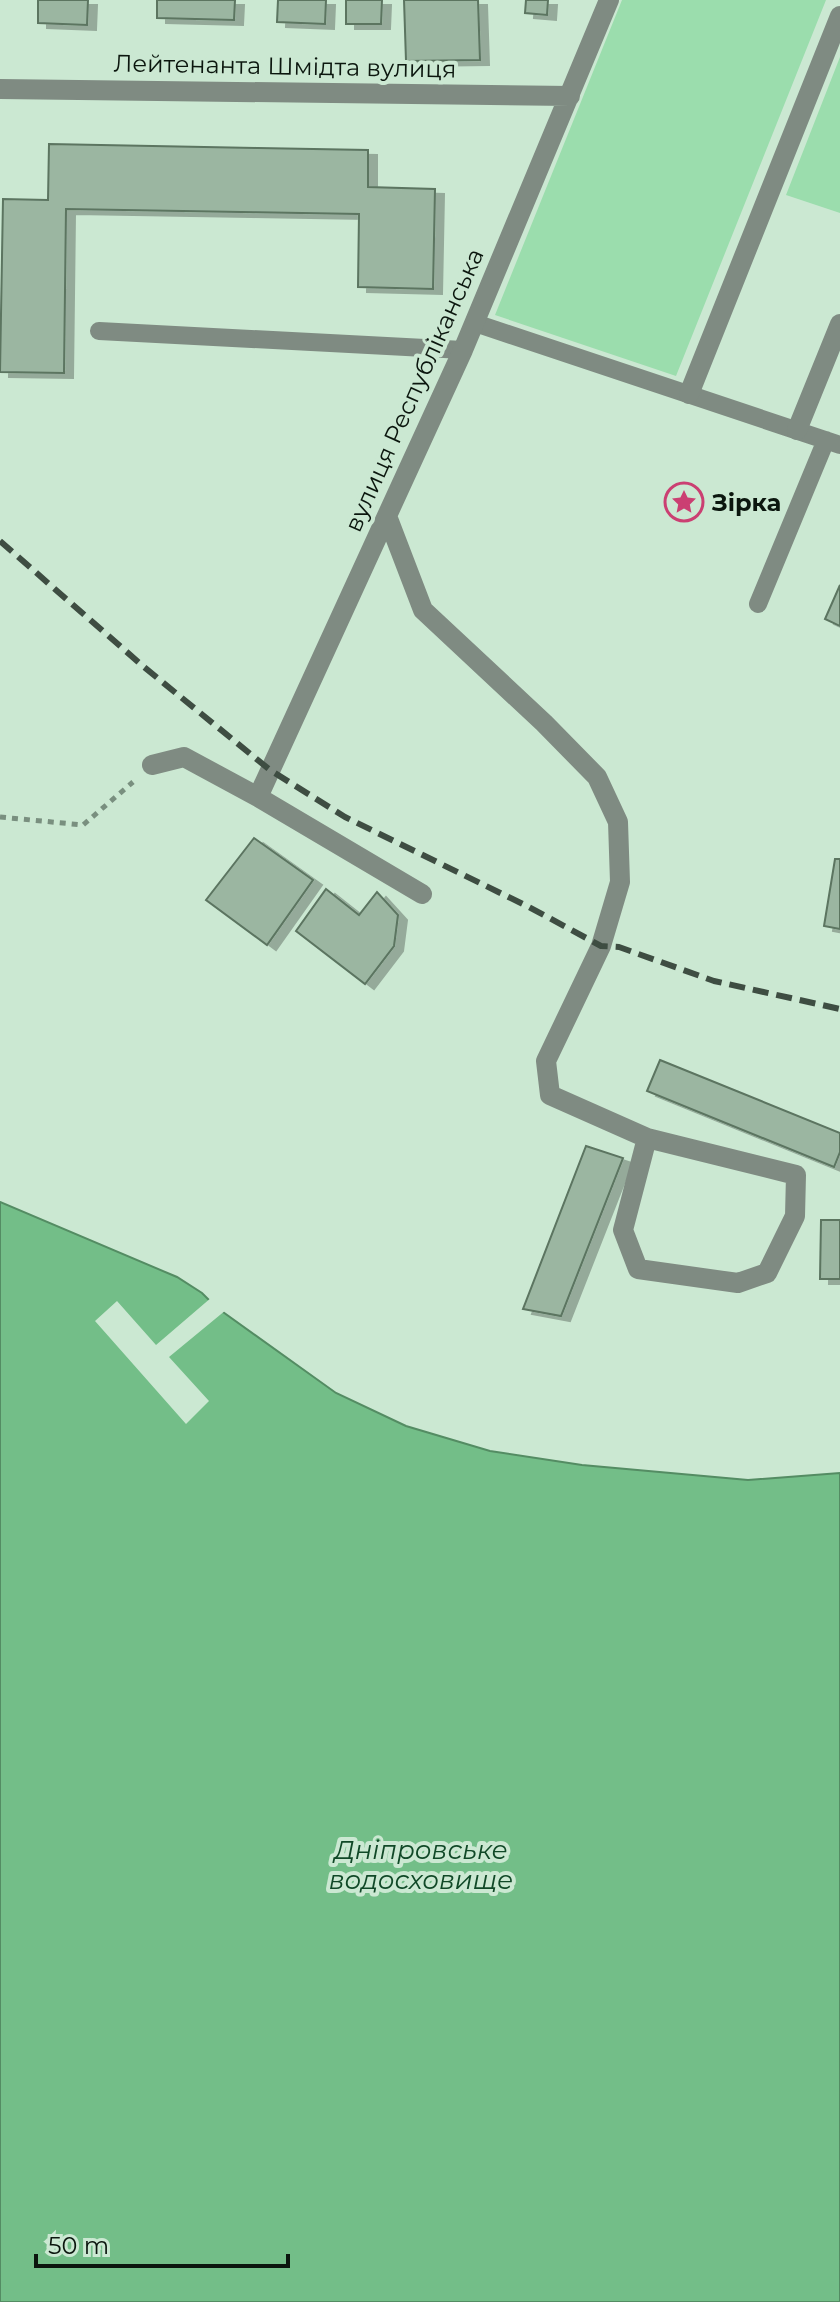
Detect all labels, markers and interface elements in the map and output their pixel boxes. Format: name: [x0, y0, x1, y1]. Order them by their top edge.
street label: Лейтенанта Шмідта вулиця: [113, 49, 457, 83]
street label: вулиця Республіканська: [338, 244, 490, 536]
place icon: Зірка: [663, 481, 705, 523]
place label: Зірка: [711, 488, 781, 517]
water label: Дніпровське водосховище: [329, 1834, 513, 1896]
scale bar: [36, 2218, 288, 2268]
text: 50 m: [48, 2231, 109, 2260]

